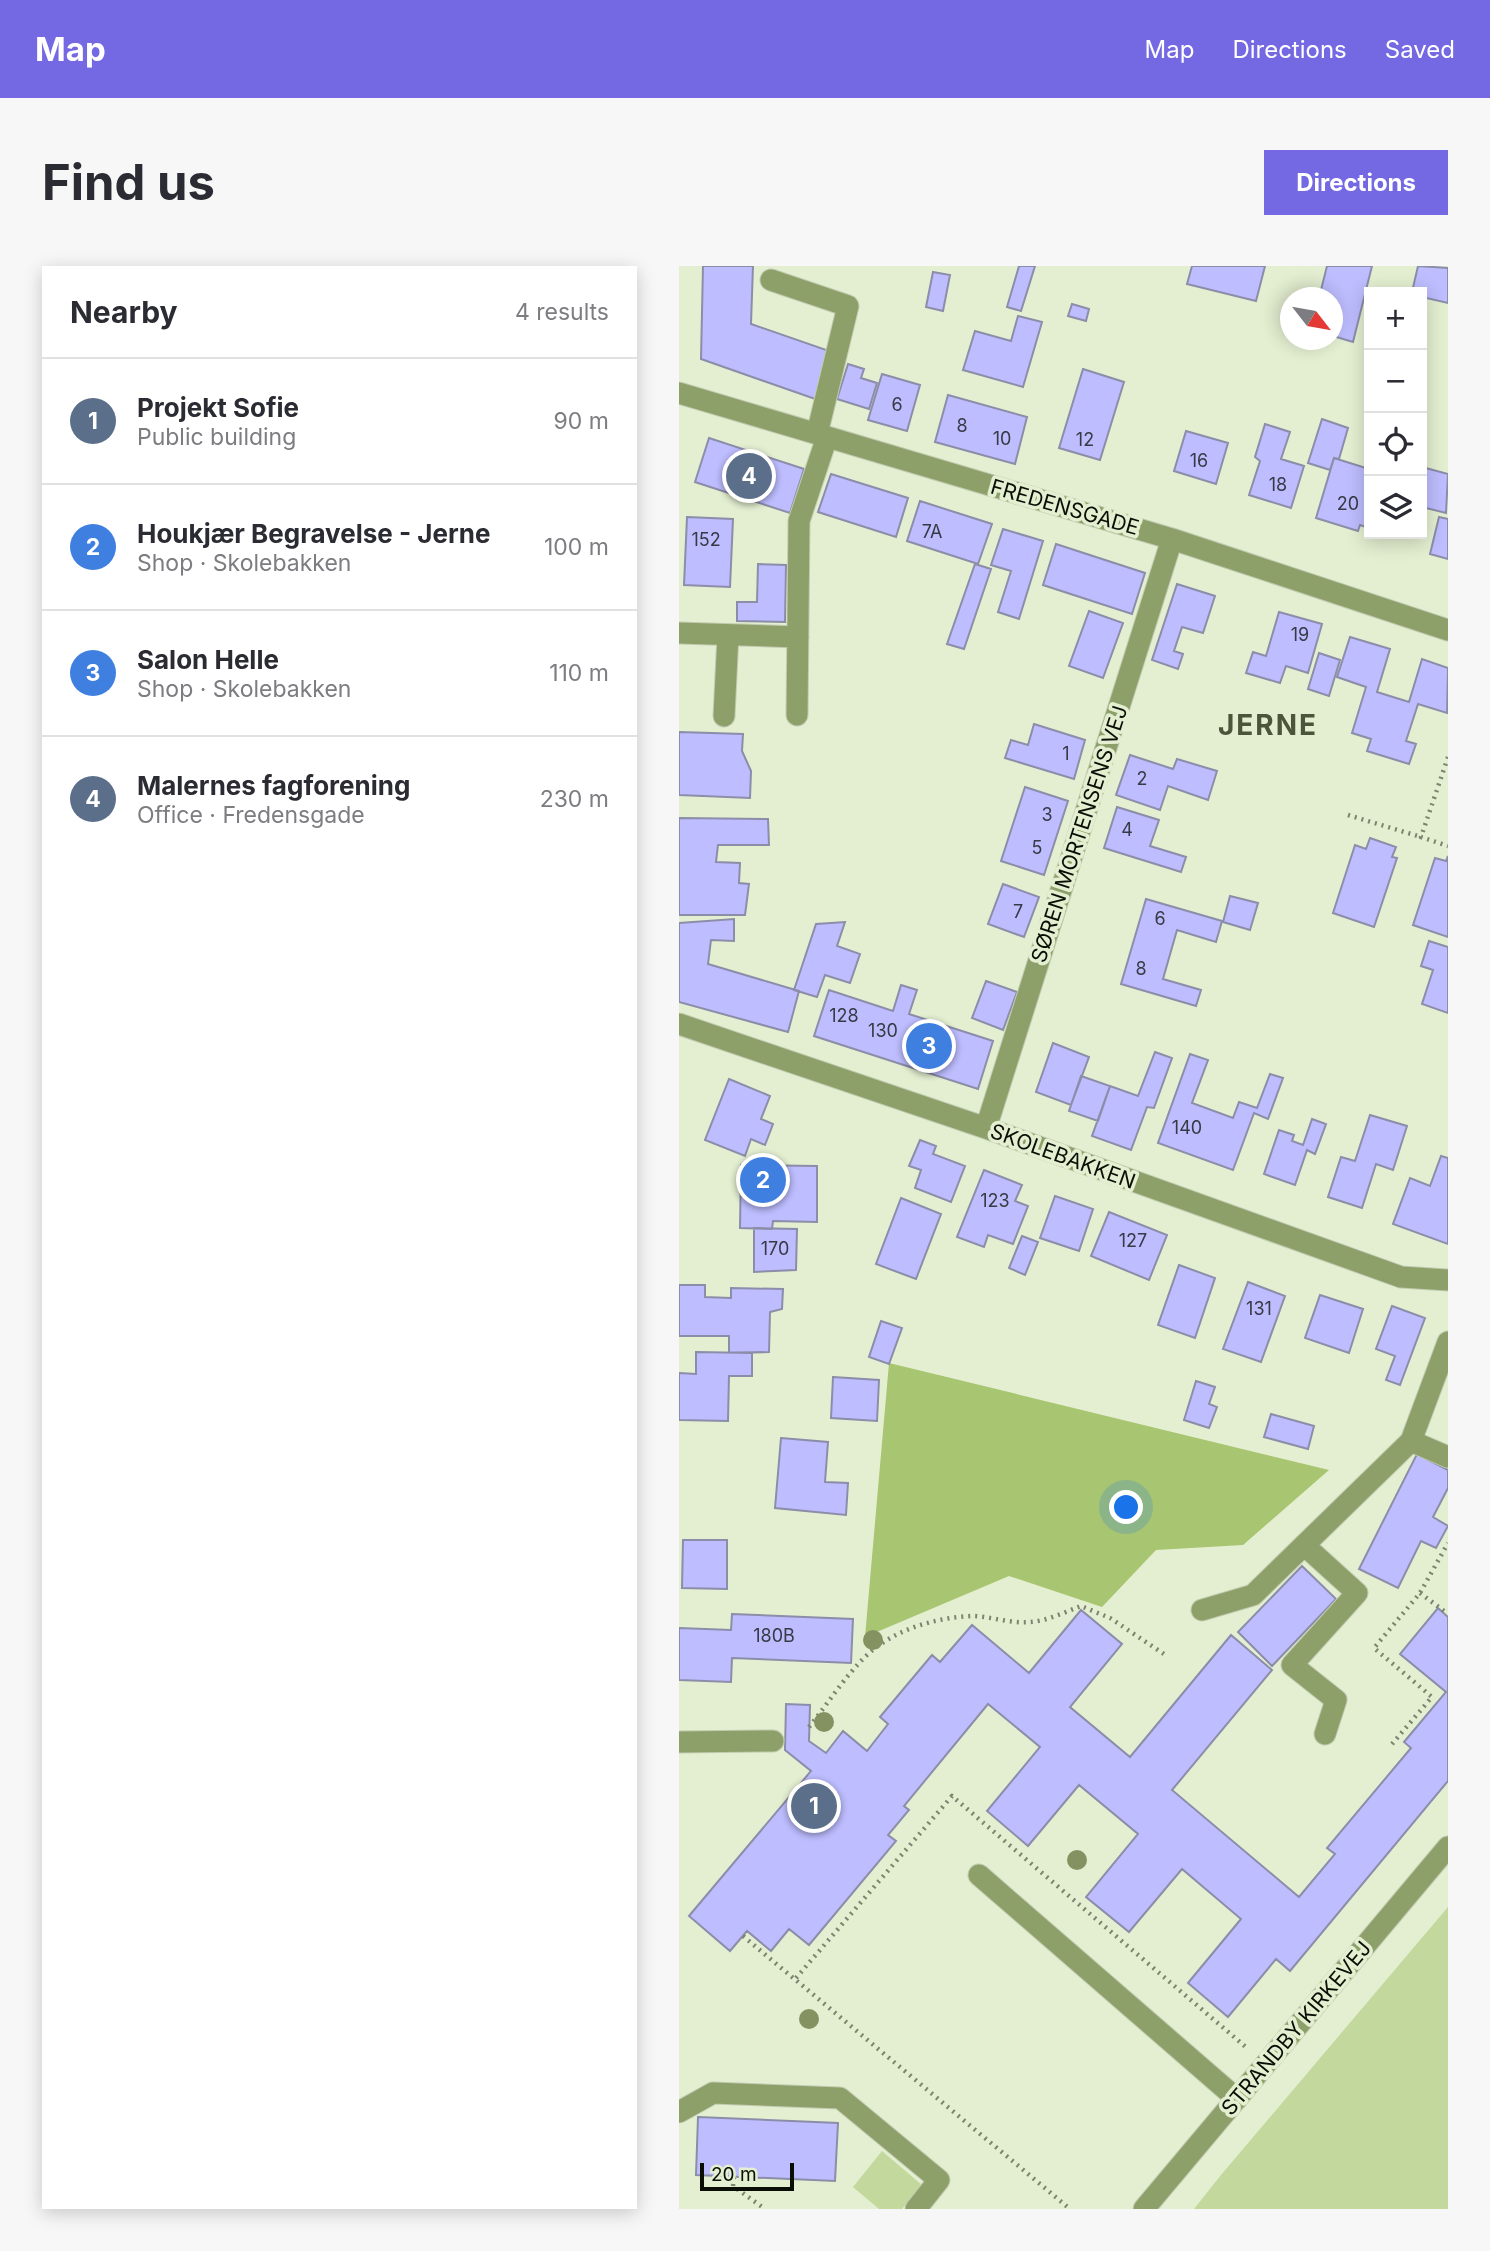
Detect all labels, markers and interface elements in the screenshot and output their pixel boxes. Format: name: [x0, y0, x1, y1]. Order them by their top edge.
text: Map: [35, 29, 106, 69]
text: Map: [1145, 35, 1194, 64]
text: Directions: [1232, 35, 1347, 64]
text: Saved: [1385, 35, 1455, 64]
button: Directions: [1264, 150, 1448, 215]
text: Find us: [42, 153, 215, 212]
north arrow: [1280, 287, 1343, 350]
map controls: [1364, 287, 1427, 539]
button: +: [1364, 287, 1427, 350]
text: Nearby: [70, 294, 178, 330]
text: 4 results: [515, 298, 609, 326]
button: −: [1364, 350, 1427, 413]
text: Projekt Sofie: [137, 392, 299, 423]
house number: 6: [891, 394, 903, 415]
text: 1: [88, 407, 98, 435]
text: 90 m: [554, 407, 609, 435]
button: locate: [1364, 413, 1427, 476]
house number: 8: [956, 415, 968, 436]
text: Public building: [137, 423, 296, 451]
house number: 10: [993, 428, 1011, 449]
house number: 12: [1076, 429, 1094, 450]
pin: 4: [726, 450, 772, 502]
house number: 16: [1190, 450, 1208, 471]
street label: FREDENSGADE: [988, 474, 1142, 540]
house number: 18: [1269, 474, 1287, 495]
button: layers: [1364, 476, 1427, 539]
house number: 20: [1337, 493, 1359, 514]
text: Houkjær Begravelse - Jerne: [137, 518, 490, 549]
house number: 7A: [922, 521, 942, 542]
house number: 152: [691, 529, 721, 550]
text: 2: [86, 533, 100, 561]
text: 100 m: [544, 533, 609, 561]
text: Shop · Skolebakken: [137, 549, 351, 577]
house number: 19: [1291, 624, 1309, 645]
text: Salon Helle: [137, 644, 279, 675]
text: 3: [86, 659, 100, 687]
text: 110 m: [549, 659, 609, 687]
text: Shop · Skolebakken: [137, 675, 351, 703]
street label: SØREN MORTENSENS VEJ: [1026, 703, 1132, 965]
district label: JERNE: [1218, 708, 1318, 742]
house number: 1: [1062, 743, 1070, 764]
house number: 2: [1137, 768, 1147, 789]
text: Malernes fagforening: [137, 770, 410, 801]
text: 4: [85, 785, 101, 813]
text: 230 m: [540, 785, 609, 813]
text: Office · Fredensgade: [137, 801, 365, 829]
house number: 3: [1041, 804, 1053, 825]
house number: 4: [1121, 819, 1133, 840]
house number: 5: [1032, 837, 1042, 858]
house number: 7: [1013, 901, 1023, 922]
house number: 6: [1154, 908, 1166, 929]
house number: 8: [1135, 958, 1147, 979]
house number: 128: [829, 1005, 859, 1026]
house number: 130: [868, 1020, 898, 1041]
pin: 3: [906, 1020, 952, 1072]
house number: 140: [1172, 1117, 1202, 1138]
street label: SKOLEBAKKEN: [987, 1118, 1139, 1194]
pin: 2: [740, 1154, 786, 1206]
house number: 123: [980, 1190, 1010, 1211]
house number: 127: [1119, 1230, 1147, 1251]
house number: 170: [761, 1238, 789, 1259]
house number: 131: [1246, 1298, 1272, 1319]
your location: [1109, 1490, 1143, 1524]
house number: 180B: [753, 1625, 795, 1646]
pin: 1: [791, 1780, 837, 1832]
street label: STRANDBY KIRKEVEJ: [1216, 1936, 1376, 2120]
scale bar: [700, 2160, 795, 2192]
text: 20 m: [711, 2163, 757, 2186]

